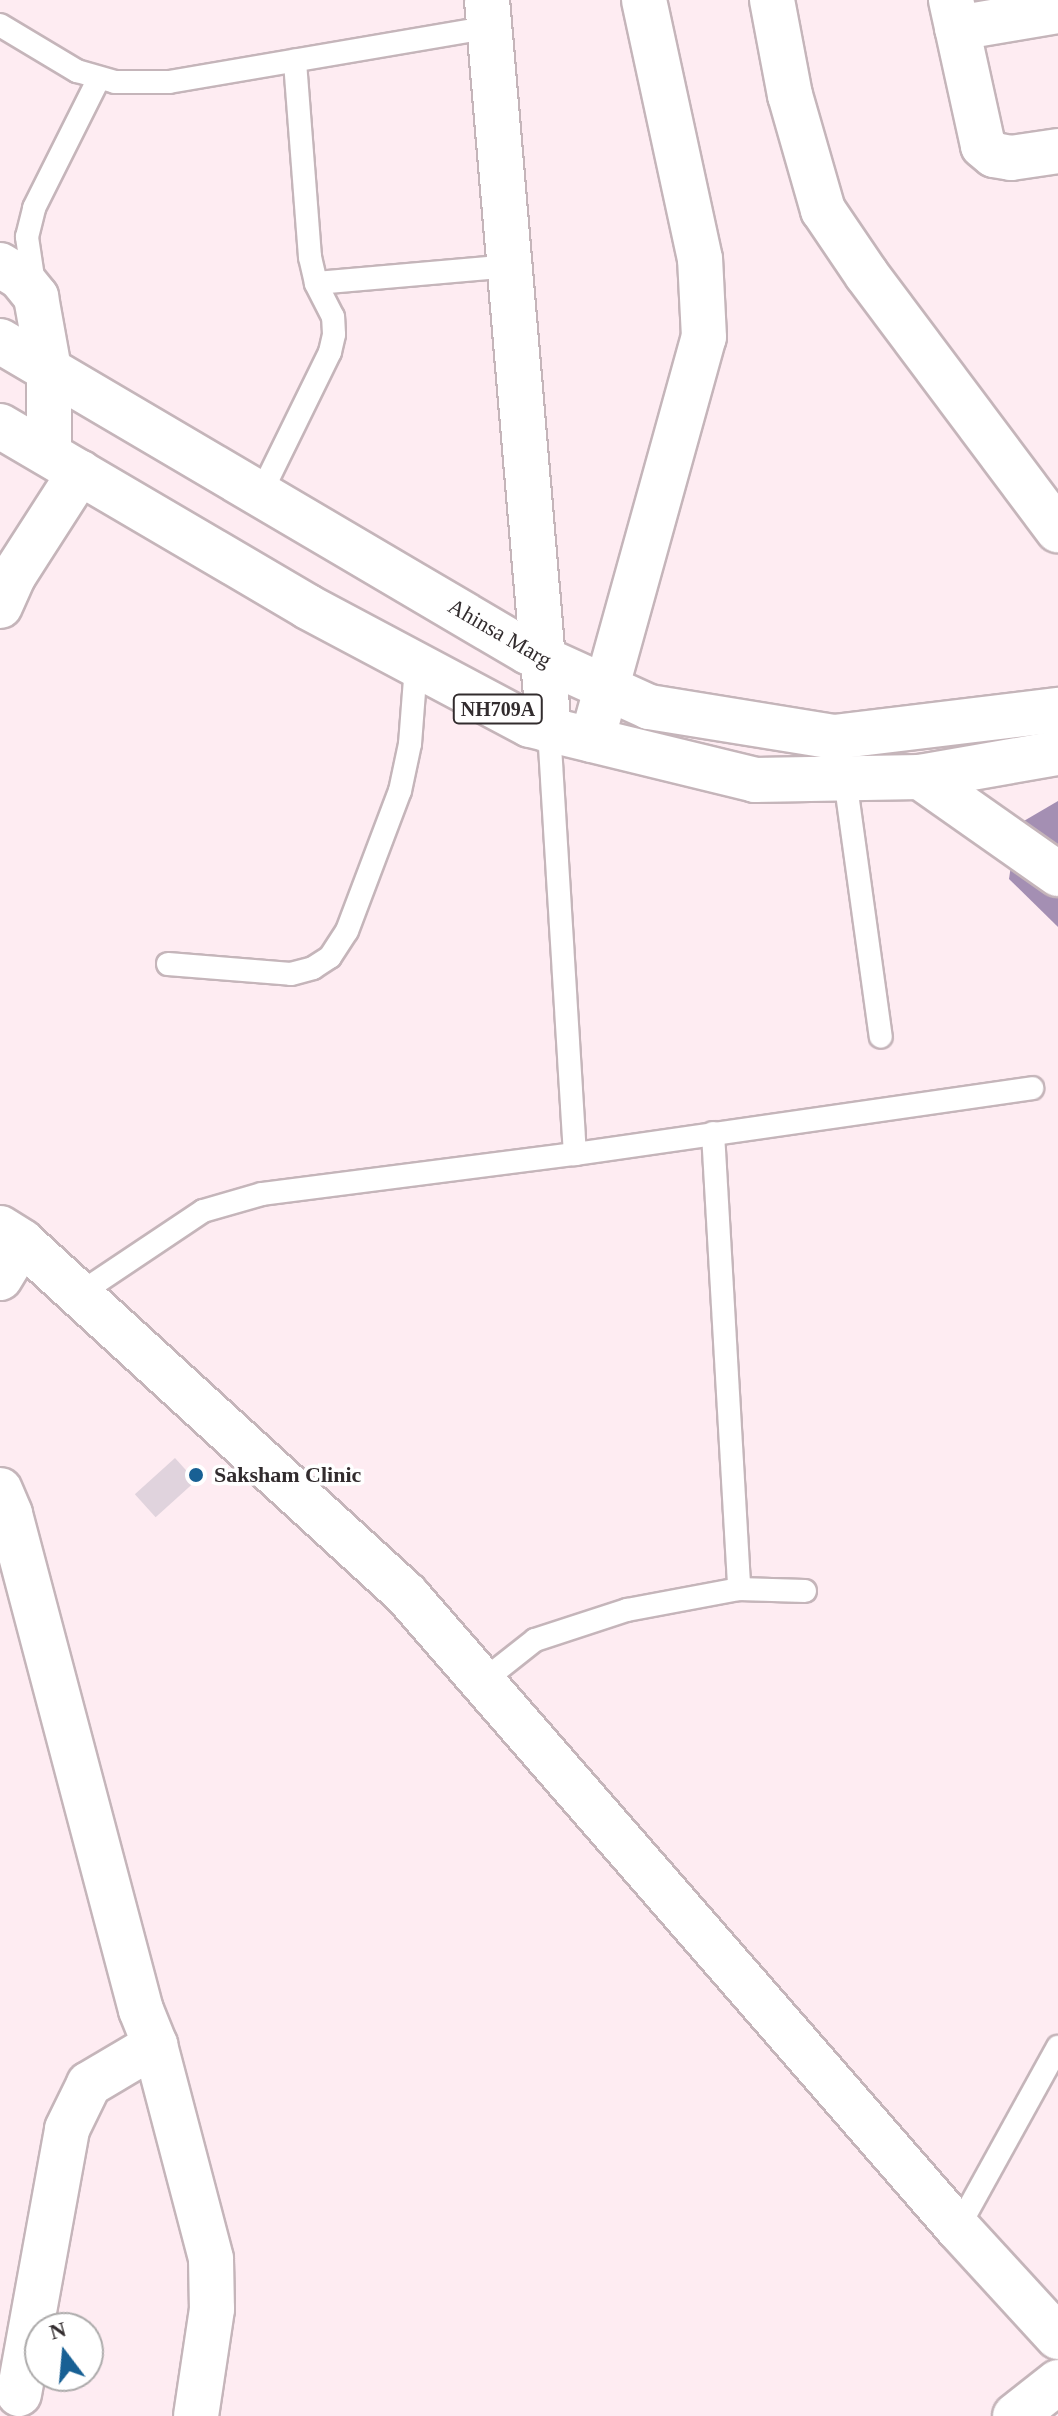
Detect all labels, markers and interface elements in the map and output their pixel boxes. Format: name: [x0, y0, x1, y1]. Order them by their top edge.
street label: Ahinsa Marg: [444, 593, 556, 673]
road number: NH709A: [452, 693, 544, 725]
place label: Saksham Clinic: [214, 1462, 361, 1488]
marker: Saksham Clinic: [185, 1464, 207, 1486]
north arrow: [24, 2312, 104, 2392]
text: N: [47, 2316, 69, 2345]

